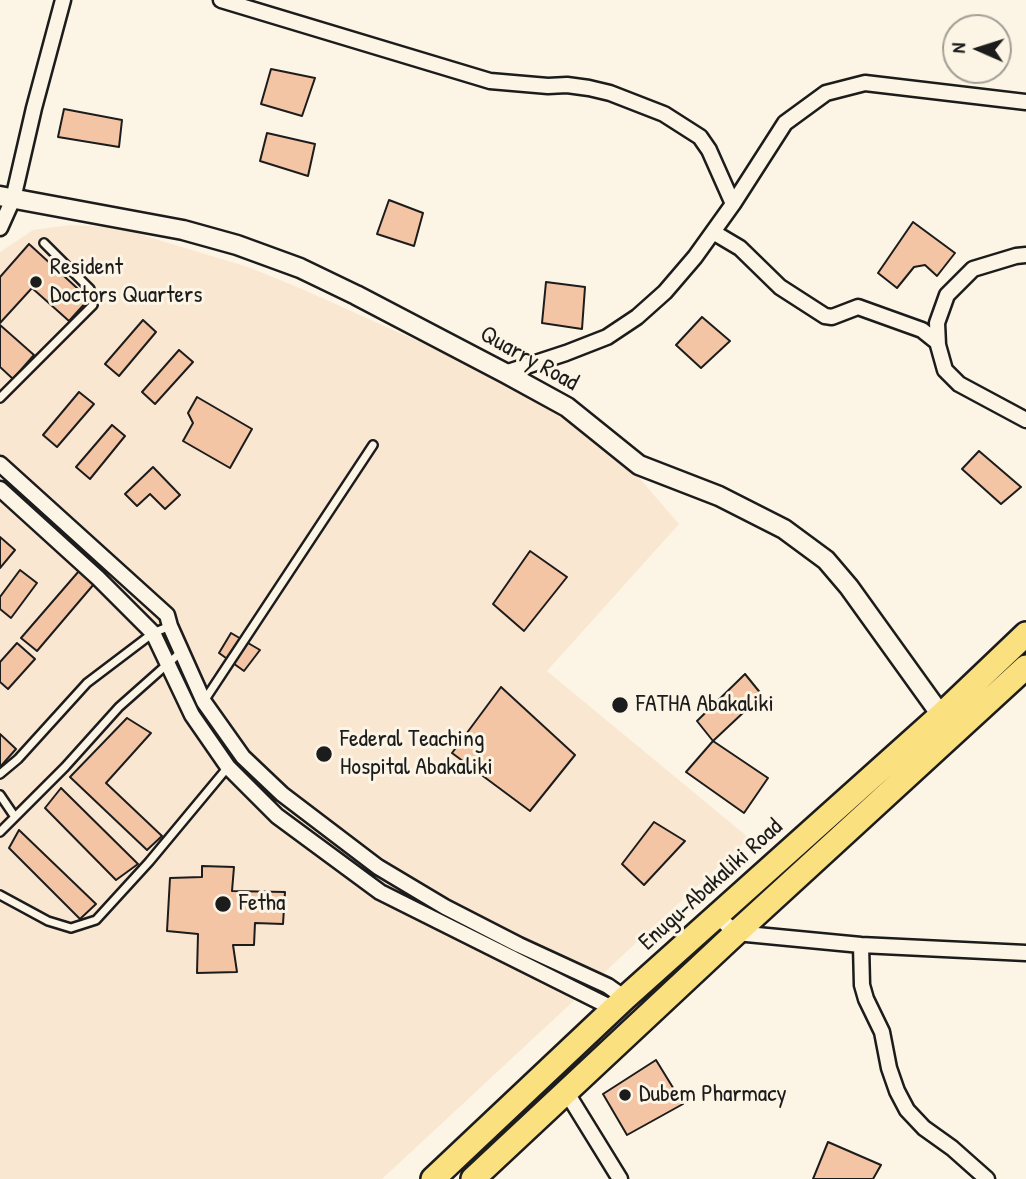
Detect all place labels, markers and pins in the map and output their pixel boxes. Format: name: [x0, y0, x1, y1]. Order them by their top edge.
place label: Resident Doctors Quarters: [50, 254, 203, 310]
marker: Resident Doctors Quarters: [28, 274, 44, 290]
place label: FATHA Abakaliki: [636, 691, 774, 719]
marker: FATHA Abakaliki: [610, 695, 630, 715]
place label: Federal Teaching Hospital Abakaliki: [340, 726, 493, 782]
marker: Federal Teaching Hospital Abakaliki: [314, 744, 334, 764]
place label: Fetha: [239, 890, 285, 918]
marker: Fetha: [213, 894, 233, 914]
place label: Dubem Pharmacy: [639, 1081, 787, 1109]
marker: Dubem Pharmacy: [617, 1087, 633, 1103]

